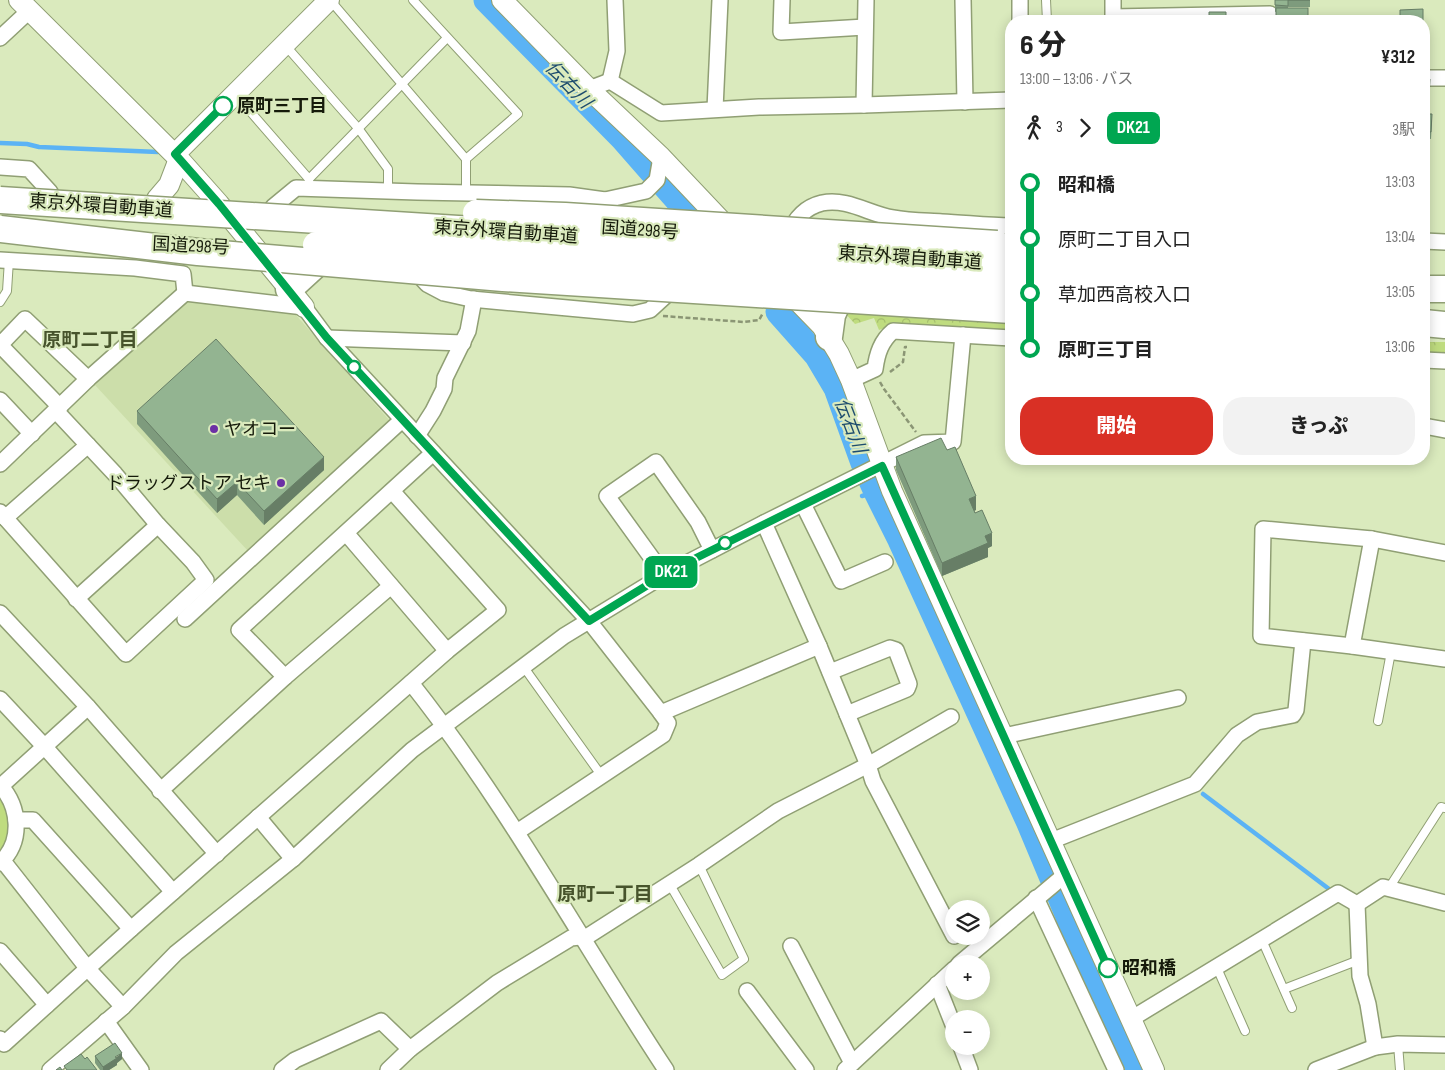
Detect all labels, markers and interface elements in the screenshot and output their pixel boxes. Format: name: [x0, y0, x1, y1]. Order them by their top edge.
text: 6 分: [1020, 29, 1066, 62]
text: ¥312: [1381, 46, 1415, 69]
water label: 伝右川: [540, 57, 597, 115]
text: 13:00 – 13:06 · バス: [1020, 70, 1133, 89]
marker: 原町三丁目: [213, 96, 233, 116]
place label: 原町三丁目: [237, 96, 327, 117]
icon: walk: [1020, 114, 1048, 142]
icon: forward: [1071, 114, 1099, 142]
text: DK21: [1117, 117, 1150, 138]
text: 3: [1056, 118, 1063, 137]
text: 3駅: [1392, 121, 1415, 140]
text: 13:03: [1386, 173, 1415, 192]
text: 昭和橋: [1058, 174, 1115, 197]
street label: 東京外環自動車道: [28, 191, 174, 221]
street label: 東京外環自動車道: [433, 217, 579, 247]
street label: 国道298号: [601, 217, 679, 243]
text: 13:04: [1386, 228, 1415, 247]
text: 原町二丁目入口: [1058, 229, 1191, 252]
street label: 国道298号: [152, 233, 230, 259]
street label: 東京外環自動車道: [837, 243, 983, 273]
text: 13:05: [1386, 283, 1415, 302]
text: 草加西高校入口: [1058, 284, 1191, 307]
district label: 原町二丁目: [42, 329, 138, 352]
text: 13:06: [1386, 338, 1415, 357]
text: 原町三丁目: [1058, 339, 1153, 362]
unlabelled marker: [347, 360, 361, 374]
water label: 伝右川: [829, 395, 872, 459]
button: 開始: [1020, 397, 1213, 455]
button: きっぷ: [1223, 397, 1415, 455]
place label: ヤオコー: [224, 419, 296, 440]
marker: ヤオコー: [208, 423, 220, 435]
place label: ドラッグストア セキ: [106, 473, 271, 494]
marker: ドラッグストア セキ: [275, 477, 287, 489]
unlabelled marker: [718, 536, 732, 550]
line badge: DK21: [636, 556, 706, 588]
text: DK21: [654, 561, 688, 582]
district label: 原町一丁目: [557, 883, 653, 906]
map controls: [945, 900, 990, 1055]
button: layers: [945, 900, 990, 945]
button: +: [945, 955, 990, 1000]
marker: 昭和橋: [1098, 958, 1118, 978]
place label: 昭和橋: [1122, 958, 1176, 979]
button: −: [945, 1010, 990, 1055]

